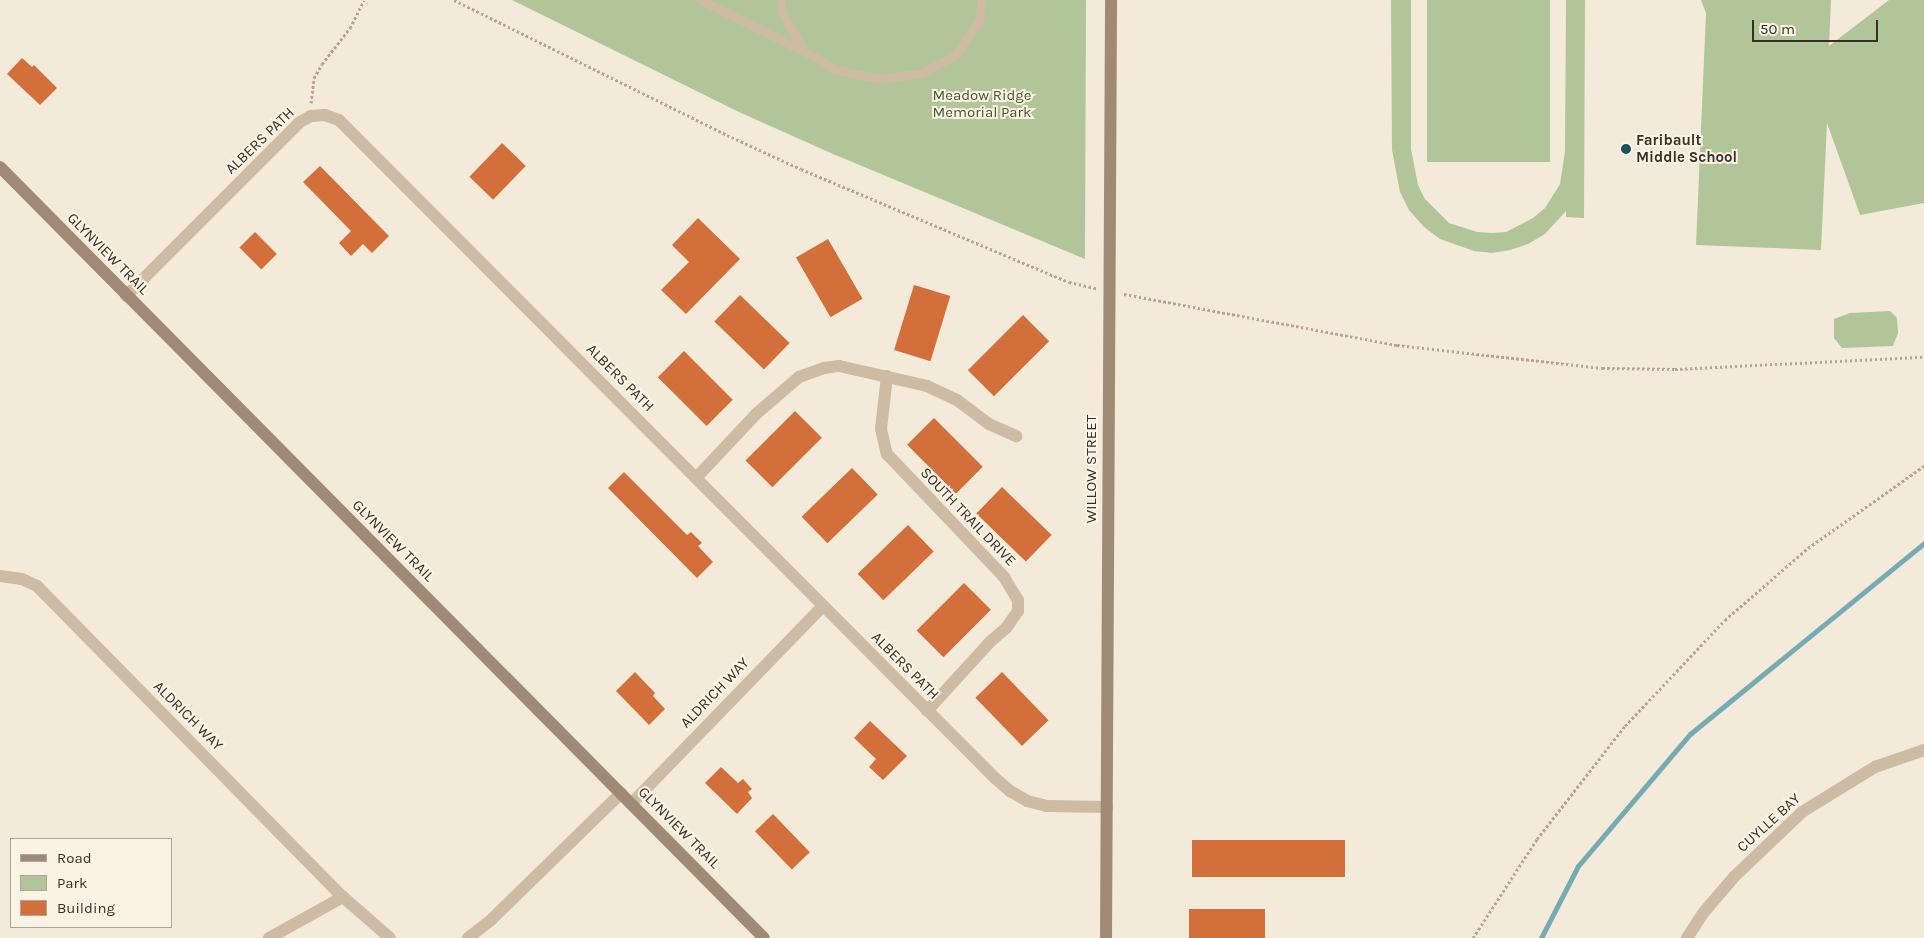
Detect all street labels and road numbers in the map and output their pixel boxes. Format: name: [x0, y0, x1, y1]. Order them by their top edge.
street label: ALBERS PATH: [222, 104, 298, 178]
street label: GLYNVIEW TRAIL: [63, 209, 153, 299]
street label: ALBERS PATH: [582, 340, 658, 416]
street label: WILLOW STREET: [1083, 415, 1101, 523]
street label: SOUTH TRAIL DRIVE: [916, 464, 1020, 570]
street label: GLYNVIEW TRAIL: [348, 496, 438, 586]
street label: ALBERS PATH: [867, 628, 943, 704]
street label: ALDRICH WAY: [677, 654, 753, 732]
street label: ALDRICH WAY: [149, 677, 227, 755]
street label: GLYNVIEW TRAIL: [634, 783, 724, 873]
street label: CUYLLE BAY: [1734, 790, 1804, 856]

